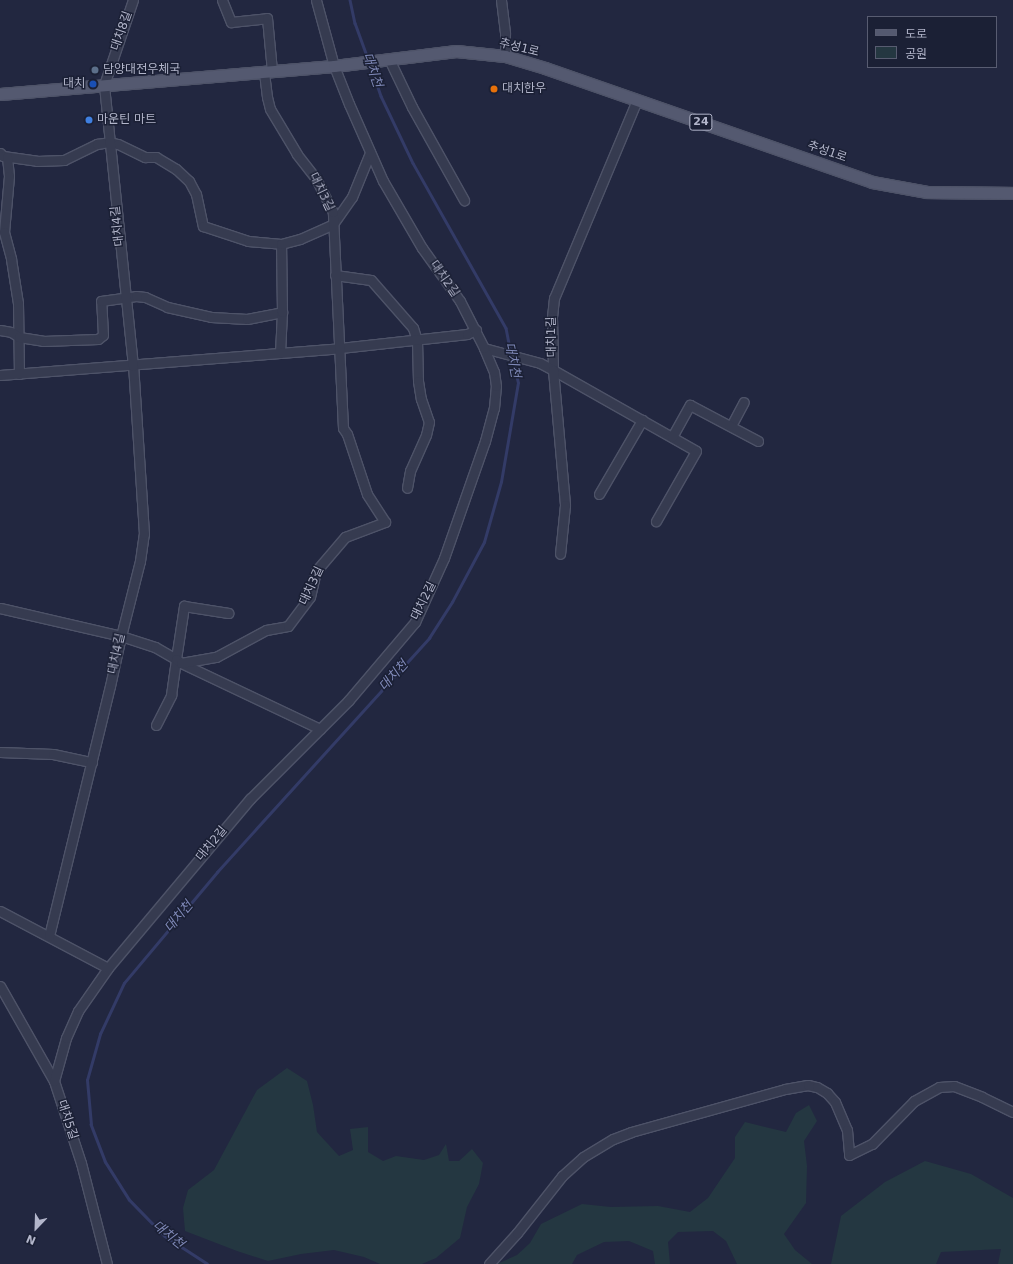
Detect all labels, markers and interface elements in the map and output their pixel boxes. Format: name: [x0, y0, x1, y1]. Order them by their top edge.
street label: 대치8길: [109, 9, 135, 53]
legend: [867, 16, 997, 68]
text: 도로: [905, 27, 927, 41]
street label: 추성1로: [497, 36, 541, 60]
text: 공원: [905, 47, 927, 61]
water label: 대치천: [359, 50, 385, 90]
place label: 담양대전우체국: [103, 63, 180, 77]
marker: 담양대전우체국: [90, 65, 100, 75]
place label: 대치: [63, 77, 85, 91]
marker: 대치: [88, 79, 98, 89]
place label: 대치한우: [502, 82, 546, 96]
marker: 대치한우: [489, 84, 499, 94]
place label: 마운틴 마트: [97, 113, 156, 127]
road number: 24: [689, 113, 713, 131]
marker: 마운틴 마트: [84, 115, 94, 125]
street label: 추성1로: [805, 139, 849, 165]
street label: 대치3길: [306, 171, 336, 213]
street label: 대치4길: [109, 205, 127, 247]
street label: 대치2길: [426, 258, 462, 300]
street label: 대치1길: [544, 317, 560, 357]
water label: 대치천: [501, 341, 523, 379]
street label: 대치3길: [297, 564, 327, 608]
street label: 대치2길: [409, 580, 439, 622]
street label: 대치4길: [106, 633, 128, 675]
water label: 대치천: [376, 657, 412, 695]
street label: 대치2길: [193, 824, 231, 864]
water label: 대치천: [161, 898, 197, 936]
street label: 대치5길: [54, 1098, 80, 1142]
north arrow: [16, 1208, 56, 1248]
water label: 대치천: [149, 1218, 187, 1252]
text: N: [24, 1232, 38, 1247]

